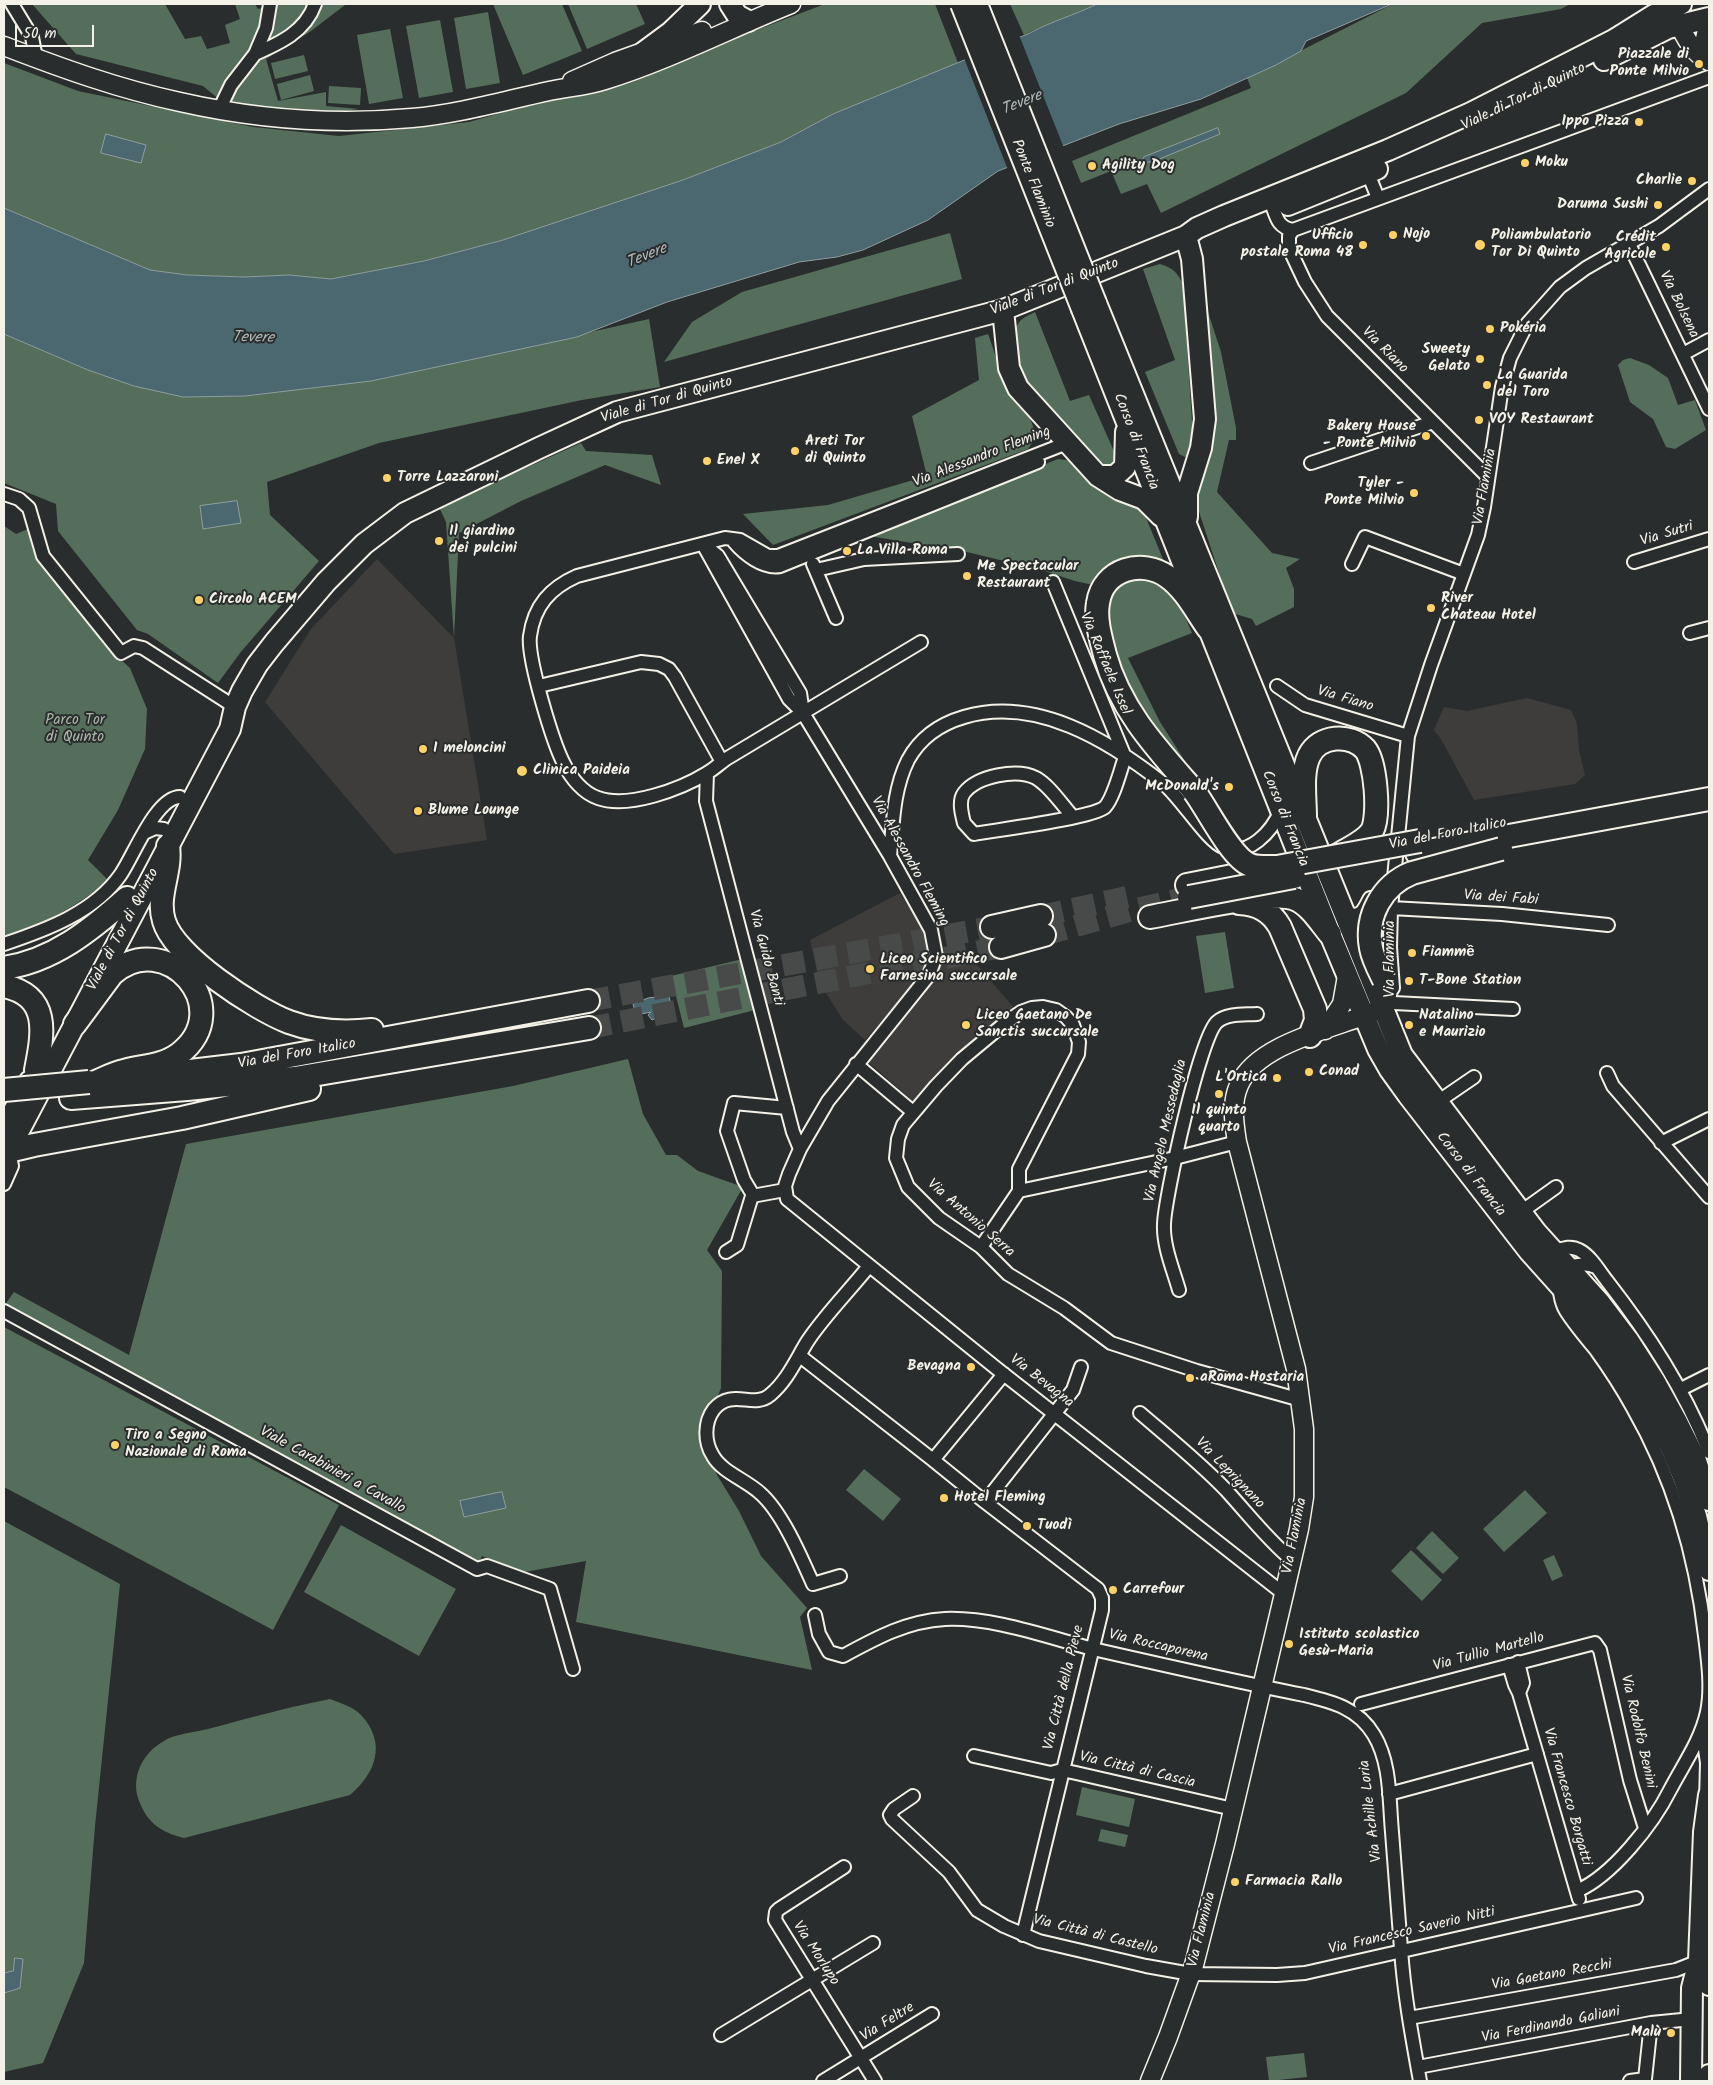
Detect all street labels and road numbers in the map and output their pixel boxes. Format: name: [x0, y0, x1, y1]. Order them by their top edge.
street label: Viale di Tor di Quinto: [1459, 60, 1589, 136]
street label: Ponte Flaminio: [1006, 137, 1058, 231]
street label: Viale di Tor di Quinto: [988, 255, 1122, 321]
street label: Via Bolsena: [1654, 268, 1702, 342]
street label: Via Riano: [1357, 324, 1411, 378]
street label: Viale di Tor di Quinto: [599, 374, 735, 428]
street label: Corso di Francia: [1108, 391, 1162, 493]
street label: Via Alessandro Fleming: [911, 423, 1053, 493]
street label: Via Flaminia: [1470, 447, 1502, 527]
street label: Via Sutri: [1638, 518, 1696, 552]
street label: Via Raffaele Issel: [1074, 610, 1134, 718]
street label: Via Fiano: [1315, 683, 1375, 717]
street label: Corso di Francia: [1257, 768, 1311, 870]
street label: Via Alessandro Fleming: [866, 794, 952, 930]
street label: Via del Foro Italico: [1388, 815, 1508, 855]
street label: Viale di Tor di Quinto: [84, 866, 164, 994]
street label: Via dei Fabi: [1463, 887, 1539, 911]
street label: Via Guido Banti: [744, 908, 786, 1008]
street label: Via Flaminia: [1382, 920, 1400, 998]
street label: Via del Foro Italico: [237, 1036, 357, 1074]
street label: Via Angelo Messedaglia: [1142, 1058, 1192, 1204]
street label: Corso di Francia: [1431, 1129, 1509, 1221]
street label: Via Antonio Serra: [922, 1176, 1018, 1262]
street label: Via Bevagna: [1005, 1351, 1077, 1413]
street label: Viale Carabinieri a Cavallo: [256, 1423, 408, 1519]
street label: Via Leprignano: [1191, 1435, 1267, 1513]
street label: Via Flaminia: [1280, 1496, 1312, 1576]
street label: Via Città della Pieve: [1041, 1624, 1089, 1752]
street label: Via Roccaporena: [1107, 1627, 1209, 1667]
street label: Via Tullio Martello: [1432, 1630, 1546, 1676]
street label: Via Rodolfo Benini: [1615, 1673, 1659, 1791]
street label: Via Francesco Borgatti: [1538, 1726, 1594, 1868]
street label: Via Città di Cascia: [1077, 1749, 1197, 1793]
street label: Via Achille Loria: [1357, 1759, 1387, 1863]
street label: Via Flaminia: [1185, 1890, 1221, 1970]
street label: Via Francesco Saverio Nitti: [1327, 1904, 1497, 1960]
street label: Via Città di Castello: [1031, 1912, 1159, 1960]
street label: Via Morlupo: [788, 1918, 842, 1990]
street label: Via Gaetano Recchi: [1491, 1957, 1613, 1995]
street label: Via Feltre: [858, 1999, 918, 2047]
street label: Via Ferdinando Galiani: [1480, 2004, 1622, 2048]

